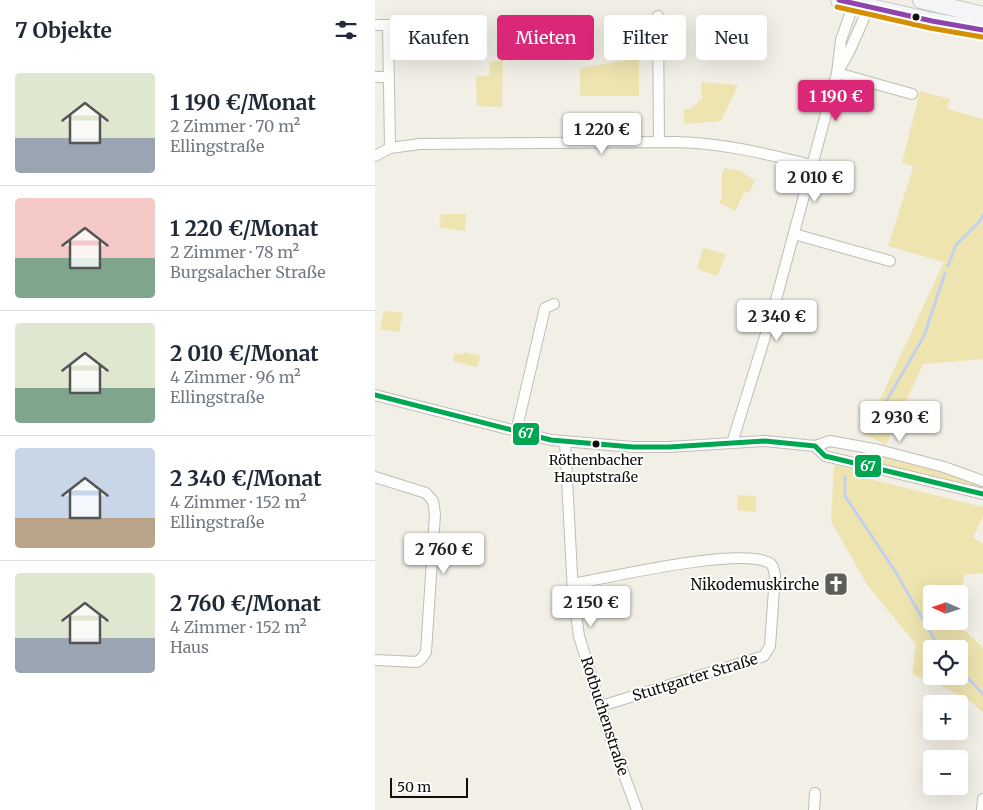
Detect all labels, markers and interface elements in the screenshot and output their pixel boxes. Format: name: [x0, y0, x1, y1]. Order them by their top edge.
unlabelled marker: [911, 12, 921, 22]
chip: Kaufen: [390, 15, 487, 60]
chip: Mieten: [497, 15, 594, 60]
chip: Filter: [604, 15, 686, 60]
chip: Neu: [696, 15, 767, 60]
icon: filters: [332, 16, 360, 44]
text: 7 Objekte: [15, 17, 112, 44]
pin: 1 190 €: [790, 80, 882, 122]
text: 1 190 €: [809, 86, 863, 106]
text: 1 190 €/Monat: [170, 89, 316, 116]
icon: home: [55, 93, 115, 153]
pin: 1 220 €: [556, 112, 648, 155]
text: 2 Zimmer · 70 m²: [170, 116, 300, 136]
text: 1 220 €: [574, 119, 630, 139]
text: Ellingstraße: [170, 136, 264, 156]
pin: 2 010 €: [769, 160, 861, 203]
text: 2 010 €: [787, 167, 843, 187]
text: 1 220 €/Monat: [170, 215, 318, 242]
icon: home: [55, 218, 115, 278]
text: 2 Zimmer · 78 m²: [170, 242, 299, 262]
text: Burgsalacher Straße: [170, 262, 326, 282]
pin: 2 340 €: [731, 300, 823, 342]
text: 2 340 €: [748, 306, 806, 326]
text: 2 010 €/Monat: [170, 340, 319, 367]
icon: home: [55, 343, 115, 403]
text: 4 Zimmer · 96 m²: [170, 367, 301, 387]
text: Ellingstraße: [170, 387, 264, 407]
pin: 2 930 €: [854, 400, 946, 443]
text: 2 930 €: [871, 407, 929, 427]
line badge: 67: [512, 422, 540, 446]
text: 67: [518, 424, 534, 442]
marker: Röthenbacher Hauptstraße: [591, 439, 601, 449]
place label: Röthenbacher Hauptstraße: [549, 451, 643, 486]
line badge: 67: [854, 454, 882, 478]
text: 67: [860, 457, 876, 475]
text: 2 340 €/Monat: [170, 465, 322, 492]
icon: home: [55, 468, 115, 528]
text: 4 Zimmer · 152 m²: [170, 492, 306, 512]
text: Ellingstraße: [170, 512, 264, 532]
pin: 2 760 €: [398, 532, 490, 575]
text: 2 760 €: [415, 539, 473, 559]
church icon: Nikodemuskirche: [823, 571, 849, 597]
place label: Nikodemuskirche: [691, 575, 819, 594]
north arrow: [923, 585, 967, 630]
map controls: [923, 585, 968, 795]
pin: 2 150 €: [545, 586, 637, 628]
text: 2 760 €/Monat: [170, 590, 321, 617]
text: 2 150 €: [563, 592, 619, 612]
icon: home: [55, 593, 115, 653]
text: 4 Zimmer · 152 m²: [170, 617, 306, 637]
text: Haus: [170, 637, 209, 657]
button: locate: [923, 640, 968, 685]
street label: Stuttgarter Straße: [630, 649, 760, 705]
street label: Rotbuchenstraße: [577, 654, 633, 778]
button: +: [923, 695, 968, 740]
button: −: [923, 750, 968, 795]
scale bar: [390, 775, 467, 798]
text: 50 m: [397, 778, 431, 796]

